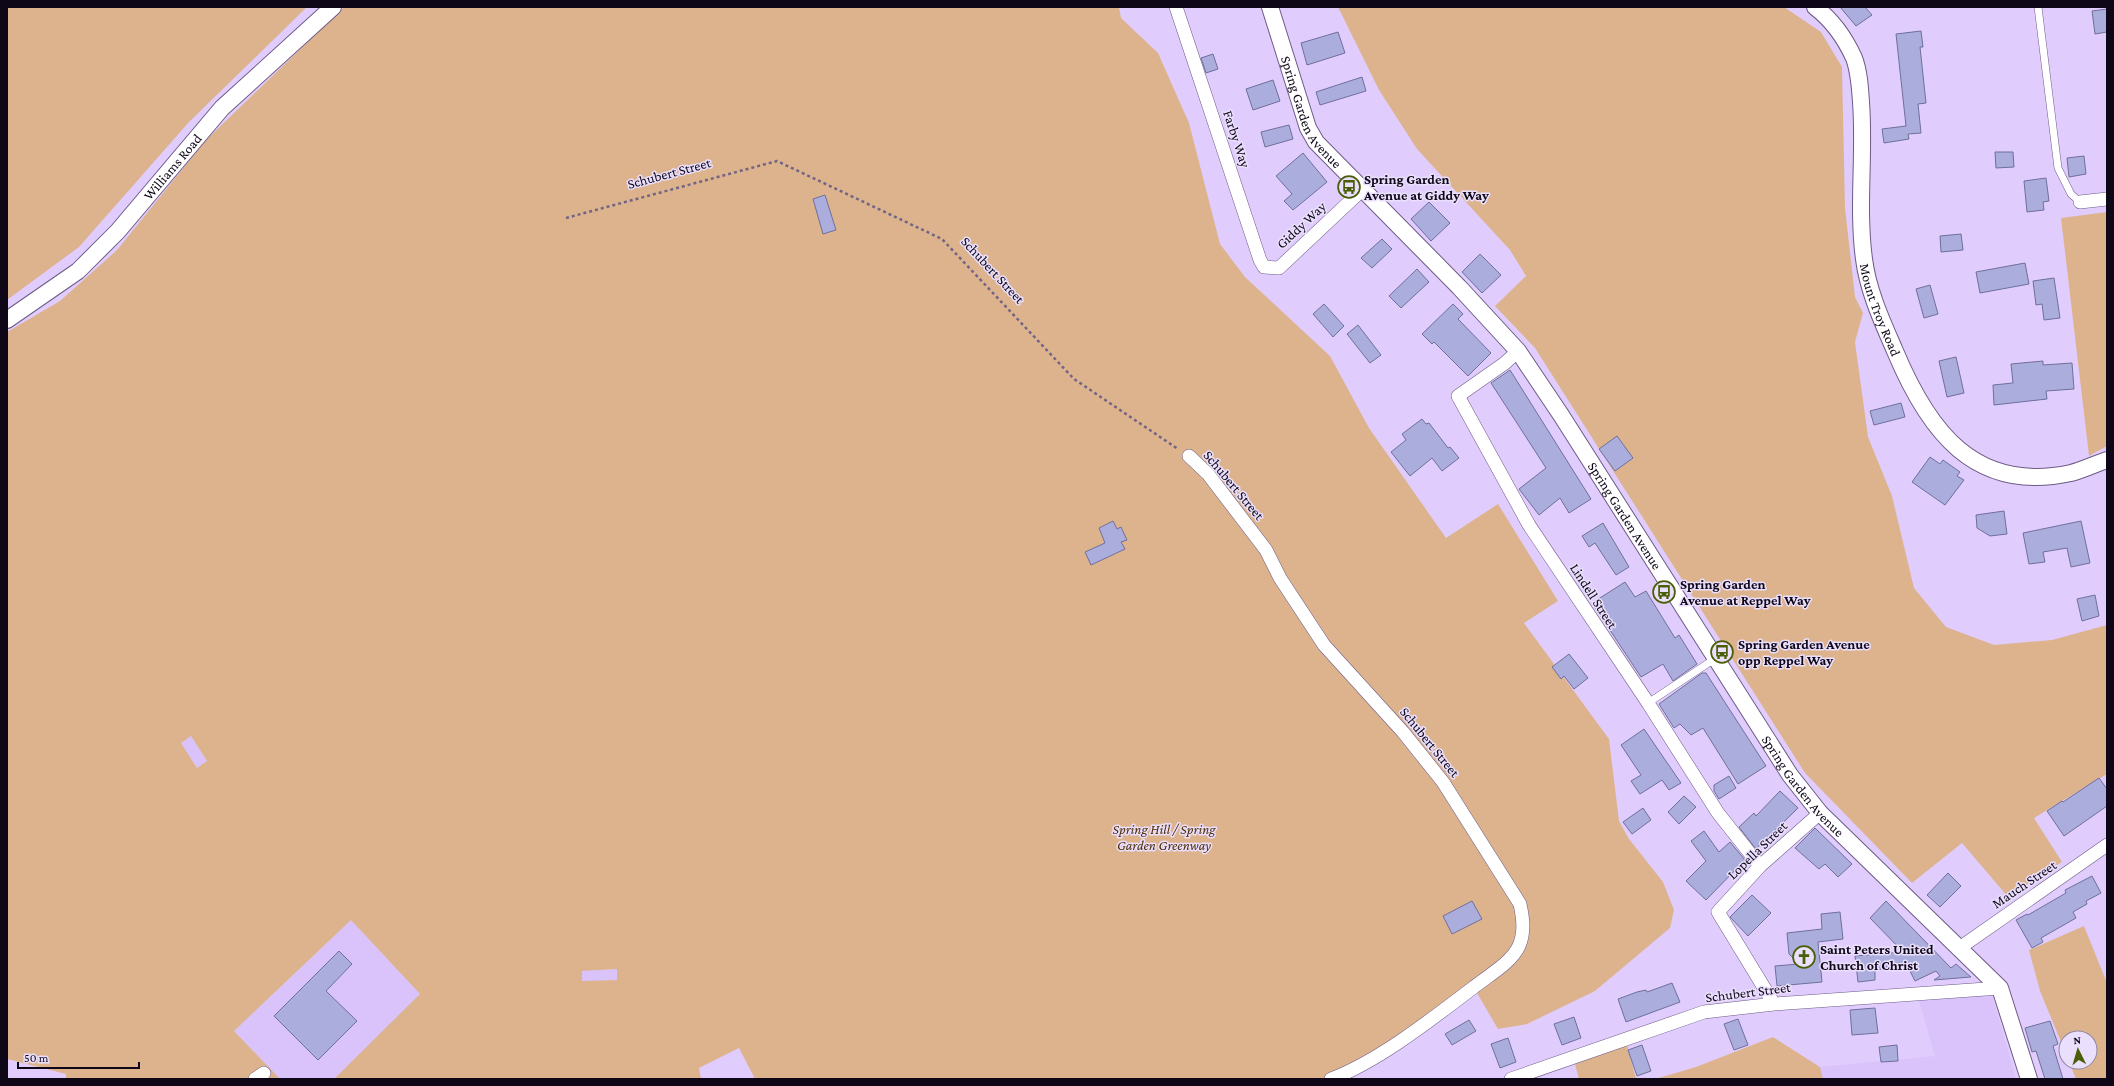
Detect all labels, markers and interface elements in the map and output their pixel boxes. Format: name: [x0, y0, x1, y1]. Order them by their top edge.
street label: Spring Garden Avenue: [1278, 54, 1345, 171]
street label: Farby Way: [1220, 108, 1254, 170]
street label: Williams Road: [140, 130, 205, 203]
street label: Schubert Street: [626, 154, 713, 192]
place label: Spring Garden Avenue at Giddy Way: [1363, 171, 1489, 203]
bus stop icon: Spring Garden Avenue at Giddy Way: [1336, 174, 1362, 200]
street label: Giddy Way: [1273, 198, 1329, 252]
street label: Schubert Street: [958, 233, 1028, 307]
street label: Mount Troy Road: [1857, 262, 1904, 359]
street label: Schubert Street: [1200, 447, 1268, 523]
street label: Spring Garden Avenue: [1585, 459, 1665, 572]
street label: Lindell Street: [1567, 560, 1621, 632]
place label: Spring Garden Avenue at Reppel Way: [1679, 576, 1811, 608]
bus stop icon: Spring Garden Avenue at Reppel Way: [1651, 579, 1677, 605]
place label: Spring Garden Avenue opp Reppel Way: [1738, 636, 1870, 668]
bus stop icon: Spring Garden Avenue opp Reppel Way: [1709, 639, 1735, 665]
street label: Schubert Street: [1397, 704, 1463, 781]
street label: Spring Garden Avenue: [1759, 732, 1847, 840]
street label: Lopella Street: [1724, 817, 1790, 882]
park label: Spring Hill / Spring Garden Greenway: [1112, 821, 1216, 853]
street label: Mauch Street: [1989, 856, 2060, 911]
place label: Saint Peters United Church of Christ: [1820, 941, 1934, 973]
church icon: Saint Peters United Church of Christ: [1791, 944, 1817, 970]
street label: Schubert Street: [1705, 979, 1792, 1005]
north arrow: [2058, 1030, 2098, 1070]
text: N: [2073, 1034, 2082, 1046]
scale bar: [18, 1044, 139, 1070]
text: 50 m: [24, 1051, 49, 1065]

